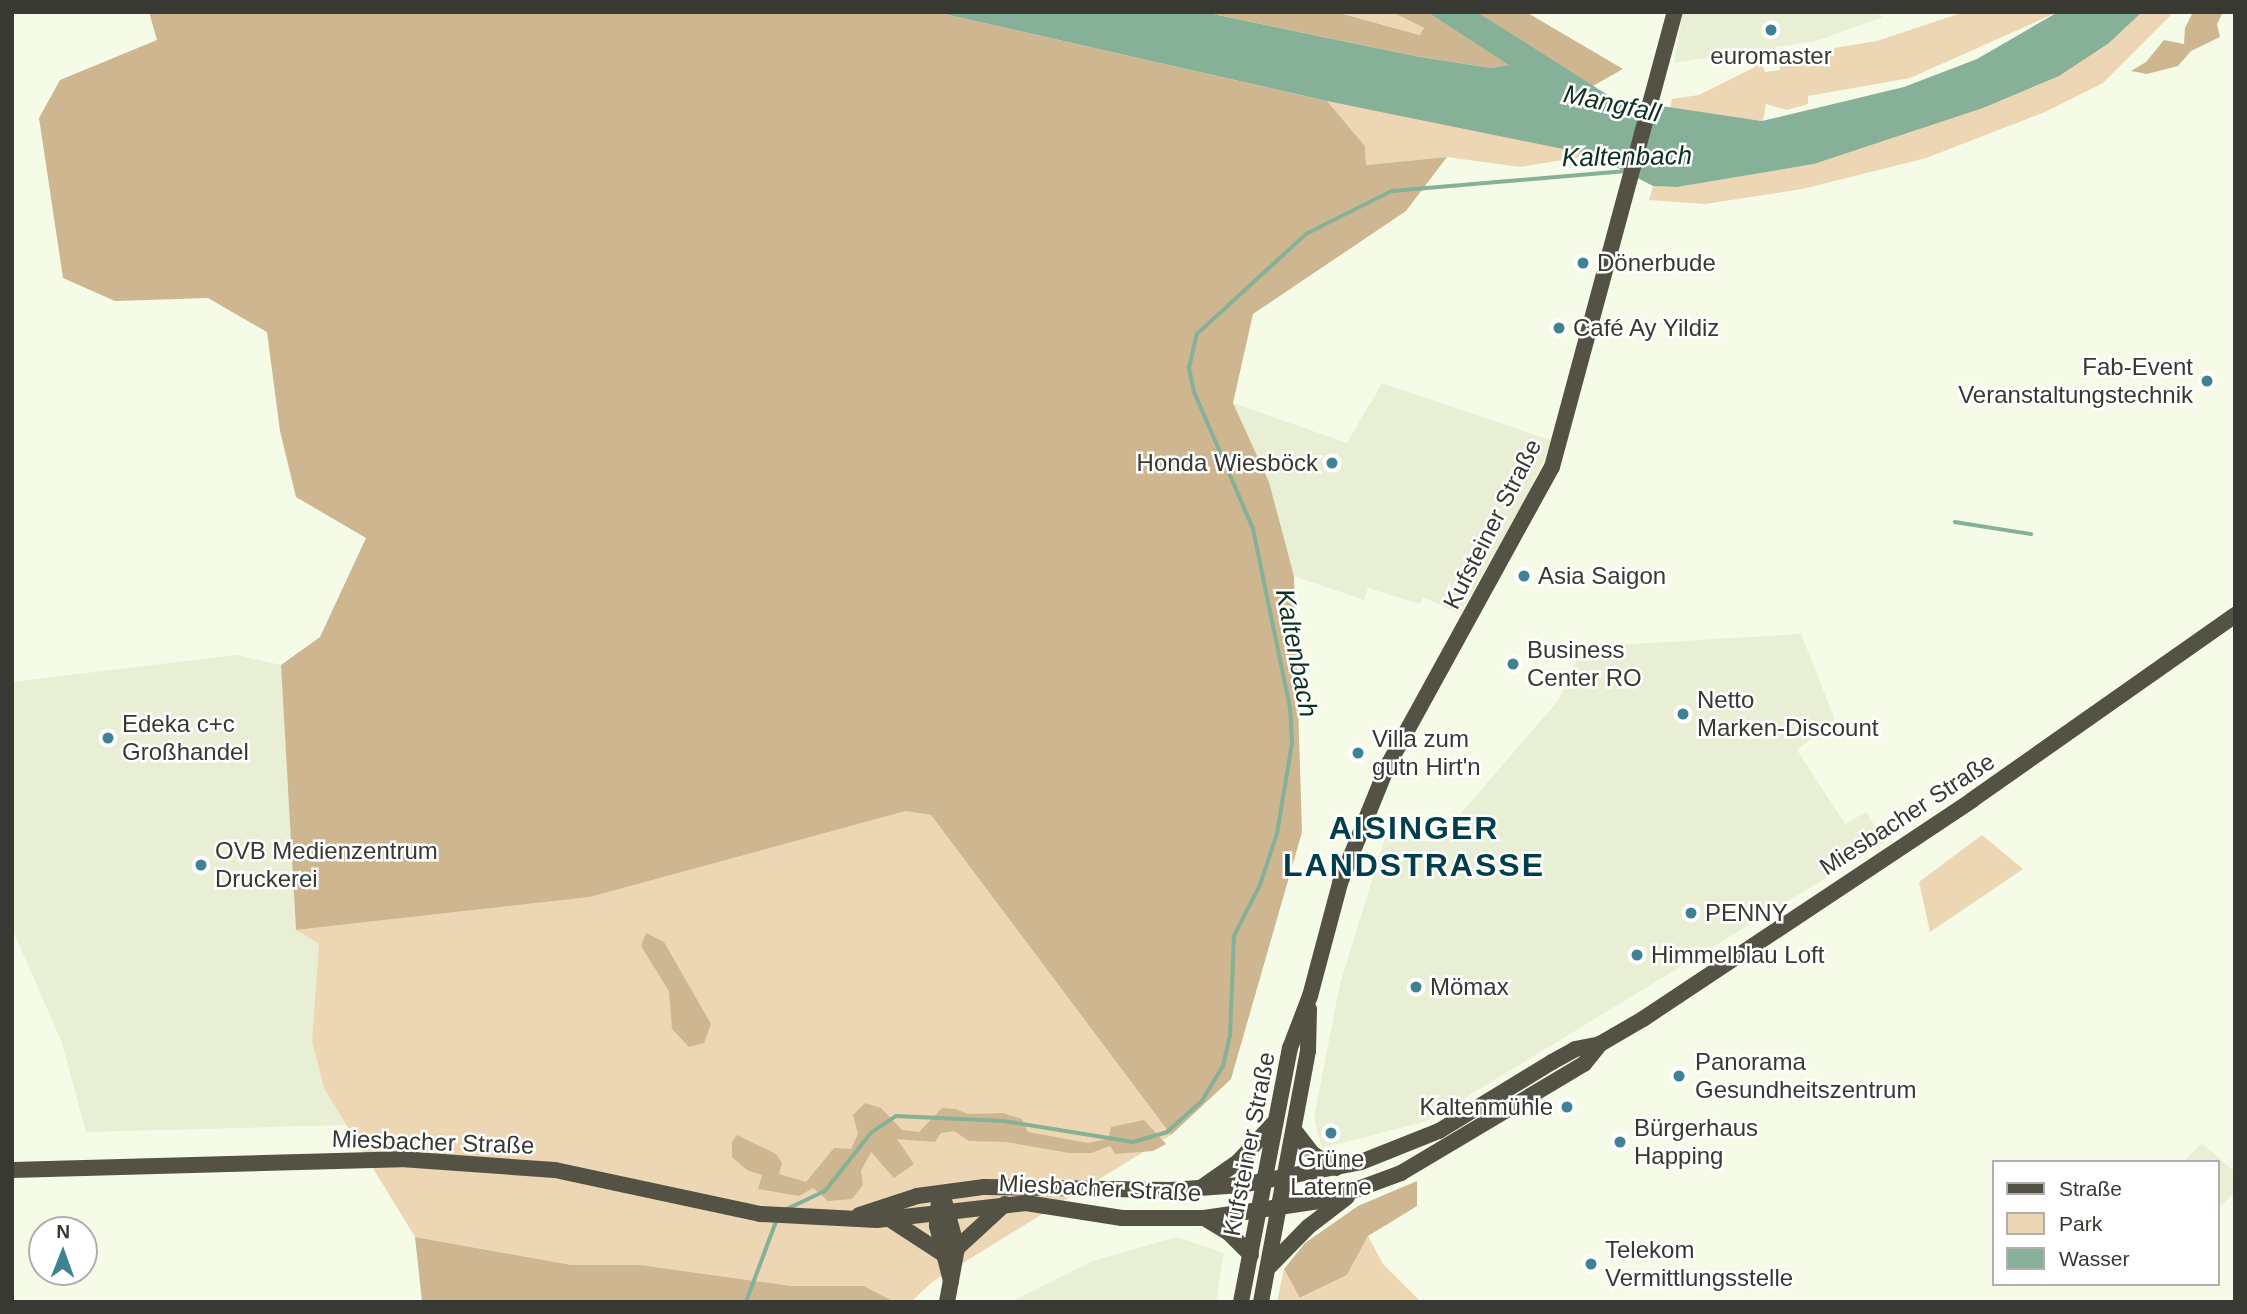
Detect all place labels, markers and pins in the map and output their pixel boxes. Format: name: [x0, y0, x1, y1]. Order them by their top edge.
marker: euromaster: [1763, 22, 1779, 38]
place label: euromaster: [1710, 42, 1832, 70]
place label: Dönerbude: [1597, 249, 1716, 277]
marker: Dönerbude: [1575, 255, 1591, 271]
place label: Café Ay Yildiz: [1573, 314, 1721, 342]
marker: Café Ay Yildiz: [1551, 320, 1567, 336]
place label: Fab-Event Veranstaltungstechnik: [1958, 353, 2193, 409]
marker: Fab-Event Veranstaltungstechnik: [2199, 373, 2215, 389]
place label: Honda Wiesböck: [1137, 449, 1318, 477]
marker: Honda Wiesböck: [1324, 455, 1340, 471]
place label: Asia Saigon: [1538, 562, 1666, 590]
marker: Asia Saigon: [1516, 568, 1532, 584]
place label: Business Center RO: [1527, 636, 1642, 692]
marker: Business Center RO: [1505, 656, 1521, 672]
place label: Netto Marken-Discount: [1697, 686, 1878, 742]
marker: Netto Marken-Discount: [1675, 706, 1691, 722]
place label: Edeka c+c Großhandel: [122, 710, 249, 766]
place label: Villa zum gutn Hirt'n: [1372, 725, 1481, 781]
marker: Edeka c+c Großhandel: [100, 730, 116, 746]
marker: Villa zum gutn Hirt'n: [1350, 745, 1366, 761]
place label: OVB Medienzentrum Druckerei: [215, 837, 438, 893]
marker: OVB Medienzentrum Druckerei: [193, 857, 209, 873]
place label: PENNY: [1705, 899, 1788, 927]
marker: PENNY: [1683, 905, 1699, 921]
place label: Himmelblau Loft: [1651, 941, 1824, 969]
marker: Himmelblau Loft: [1629, 947, 1645, 963]
place label: Mömax: [1430, 973, 1509, 1001]
marker: Mömax: [1408, 979, 1424, 995]
place label: Panorama Gesundheitszentrum: [1695, 1048, 1916, 1104]
marker: Panorama Gesundheitszentrum: [1669, 1066, 1689, 1086]
place label: Kaltenmühle: [1420, 1093, 1553, 1121]
marker: Kaltenmühle: [1559, 1099, 1575, 1115]
place label: Bürgerhaus Happing: [1634, 1114, 1758, 1170]
marker: Grüne Laterne: [1323, 1125, 1339, 1141]
marker: Bürgerhaus Happing: [1612, 1134, 1628, 1150]
place label: Grüne Laterne: [1290, 1145, 1372, 1201]
place label: Telekom Vermittlungsstelle: [1605, 1236, 1793, 1292]
marker: Telekom Vermittlungsstelle: [1583, 1256, 1599, 1272]

